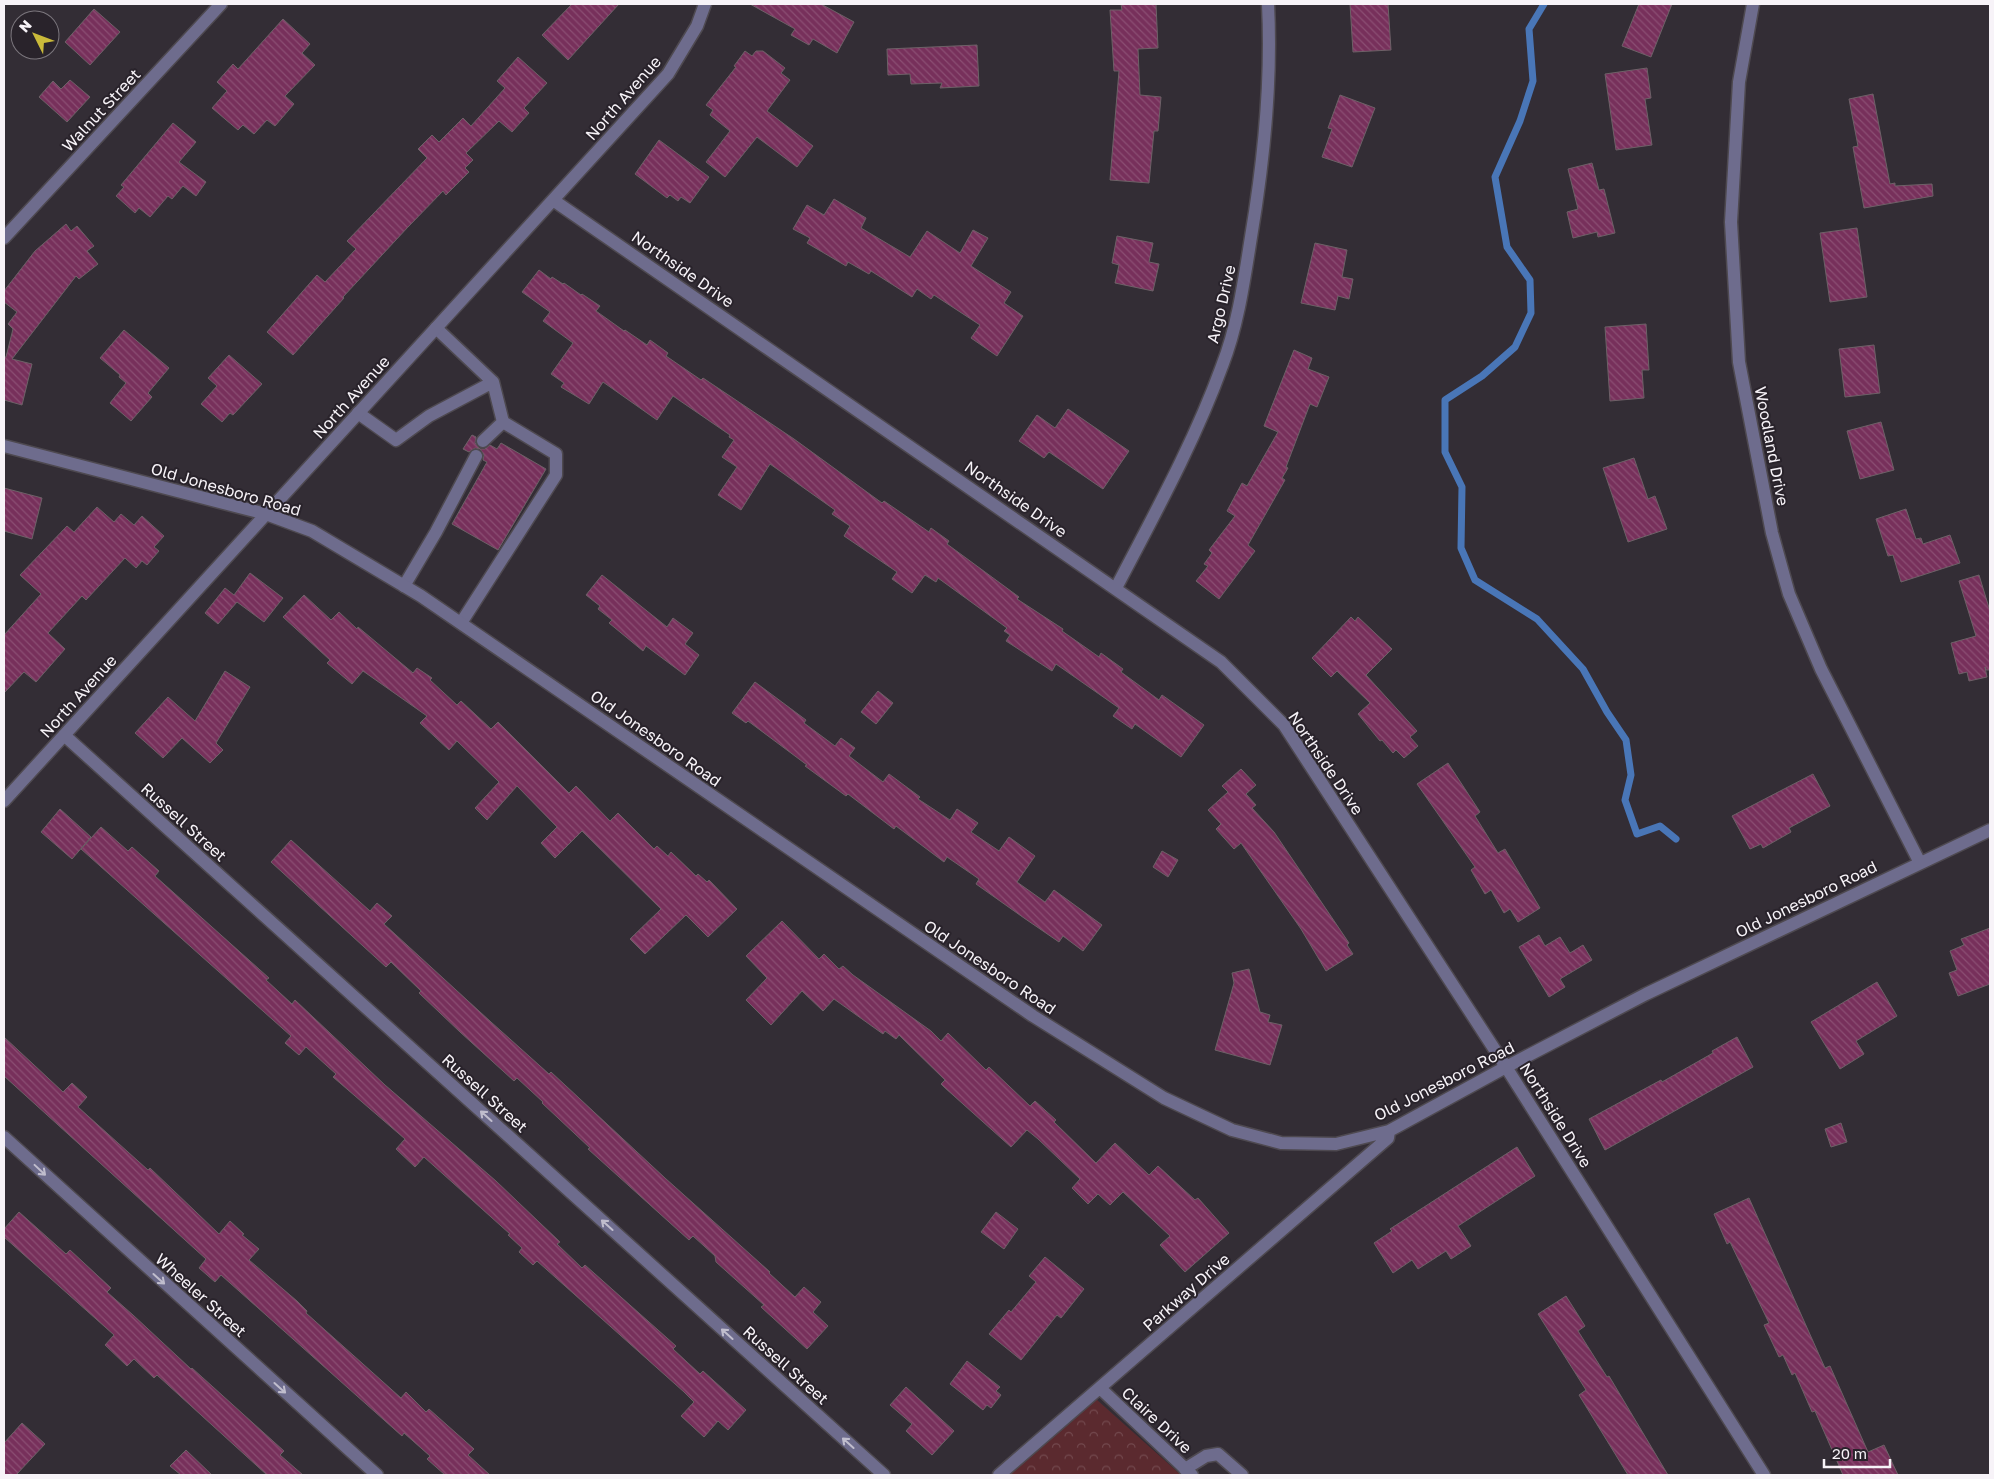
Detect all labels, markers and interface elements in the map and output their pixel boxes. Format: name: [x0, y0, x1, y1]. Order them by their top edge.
north arrow: [10, 10, 60, 60]
text: N: [15, 16, 35, 36]
street label: North Avenue: [581, 52, 665, 144]
street label: Walnut Street: [57, 64, 145, 156]
street label: Northside Drive: [628, 226, 738, 312]
street label: Argo Drive: [1202, 263, 1240, 345]
street label: North Avenue: [308, 351, 394, 443]
street label: Woodland Drive: [1751, 385, 1793, 507]
street label: Northside Drive: [961, 456, 1071, 542]
street label: Old Jonesboro Road: [149, 458, 303, 520]
street label: North Avenue: [35, 650, 121, 742]
street label: Old Jonesboro Road: [587, 685, 725, 791]
street label: Northside Drive: [1284, 708, 1368, 818]
street label: Russell Street: [137, 778, 231, 866]
street label: Old Jonesboro Road: [1732, 856, 1880, 942]
street label: Old Jonesboro Road: [920, 915, 1060, 1019]
street label: Old Jonesboro Road: [1370, 1037, 1518, 1125]
street label: Russell Street: [438, 1049, 532, 1137]
street label: Northside Drive: [1516, 1059, 1596, 1171]
one-way arrow: [479, 1110, 492, 1122]
one-way arrow: [33, 1164, 46, 1176]
one-way arrow: [600, 1219, 613, 1231]
street label: Wheeler Street: [151, 1249, 251, 1341]
street label: Parkway Drive: [1138, 1249, 1234, 1335]
one-way arrow: [153, 1274, 166, 1285]
street label: Russell Street: [739, 1321, 833, 1409]
one-way arrow: [721, 1328, 734, 1340]
one-way arrow: [274, 1382, 287, 1394]
street label: Claire Drive: [1118, 1383, 1196, 1457]
scale bar: [1824, 1436, 1890, 1468]
one-way arrow: [841, 1437, 854, 1448]
text: 20 m: [1832, 1444, 1867, 1462]

